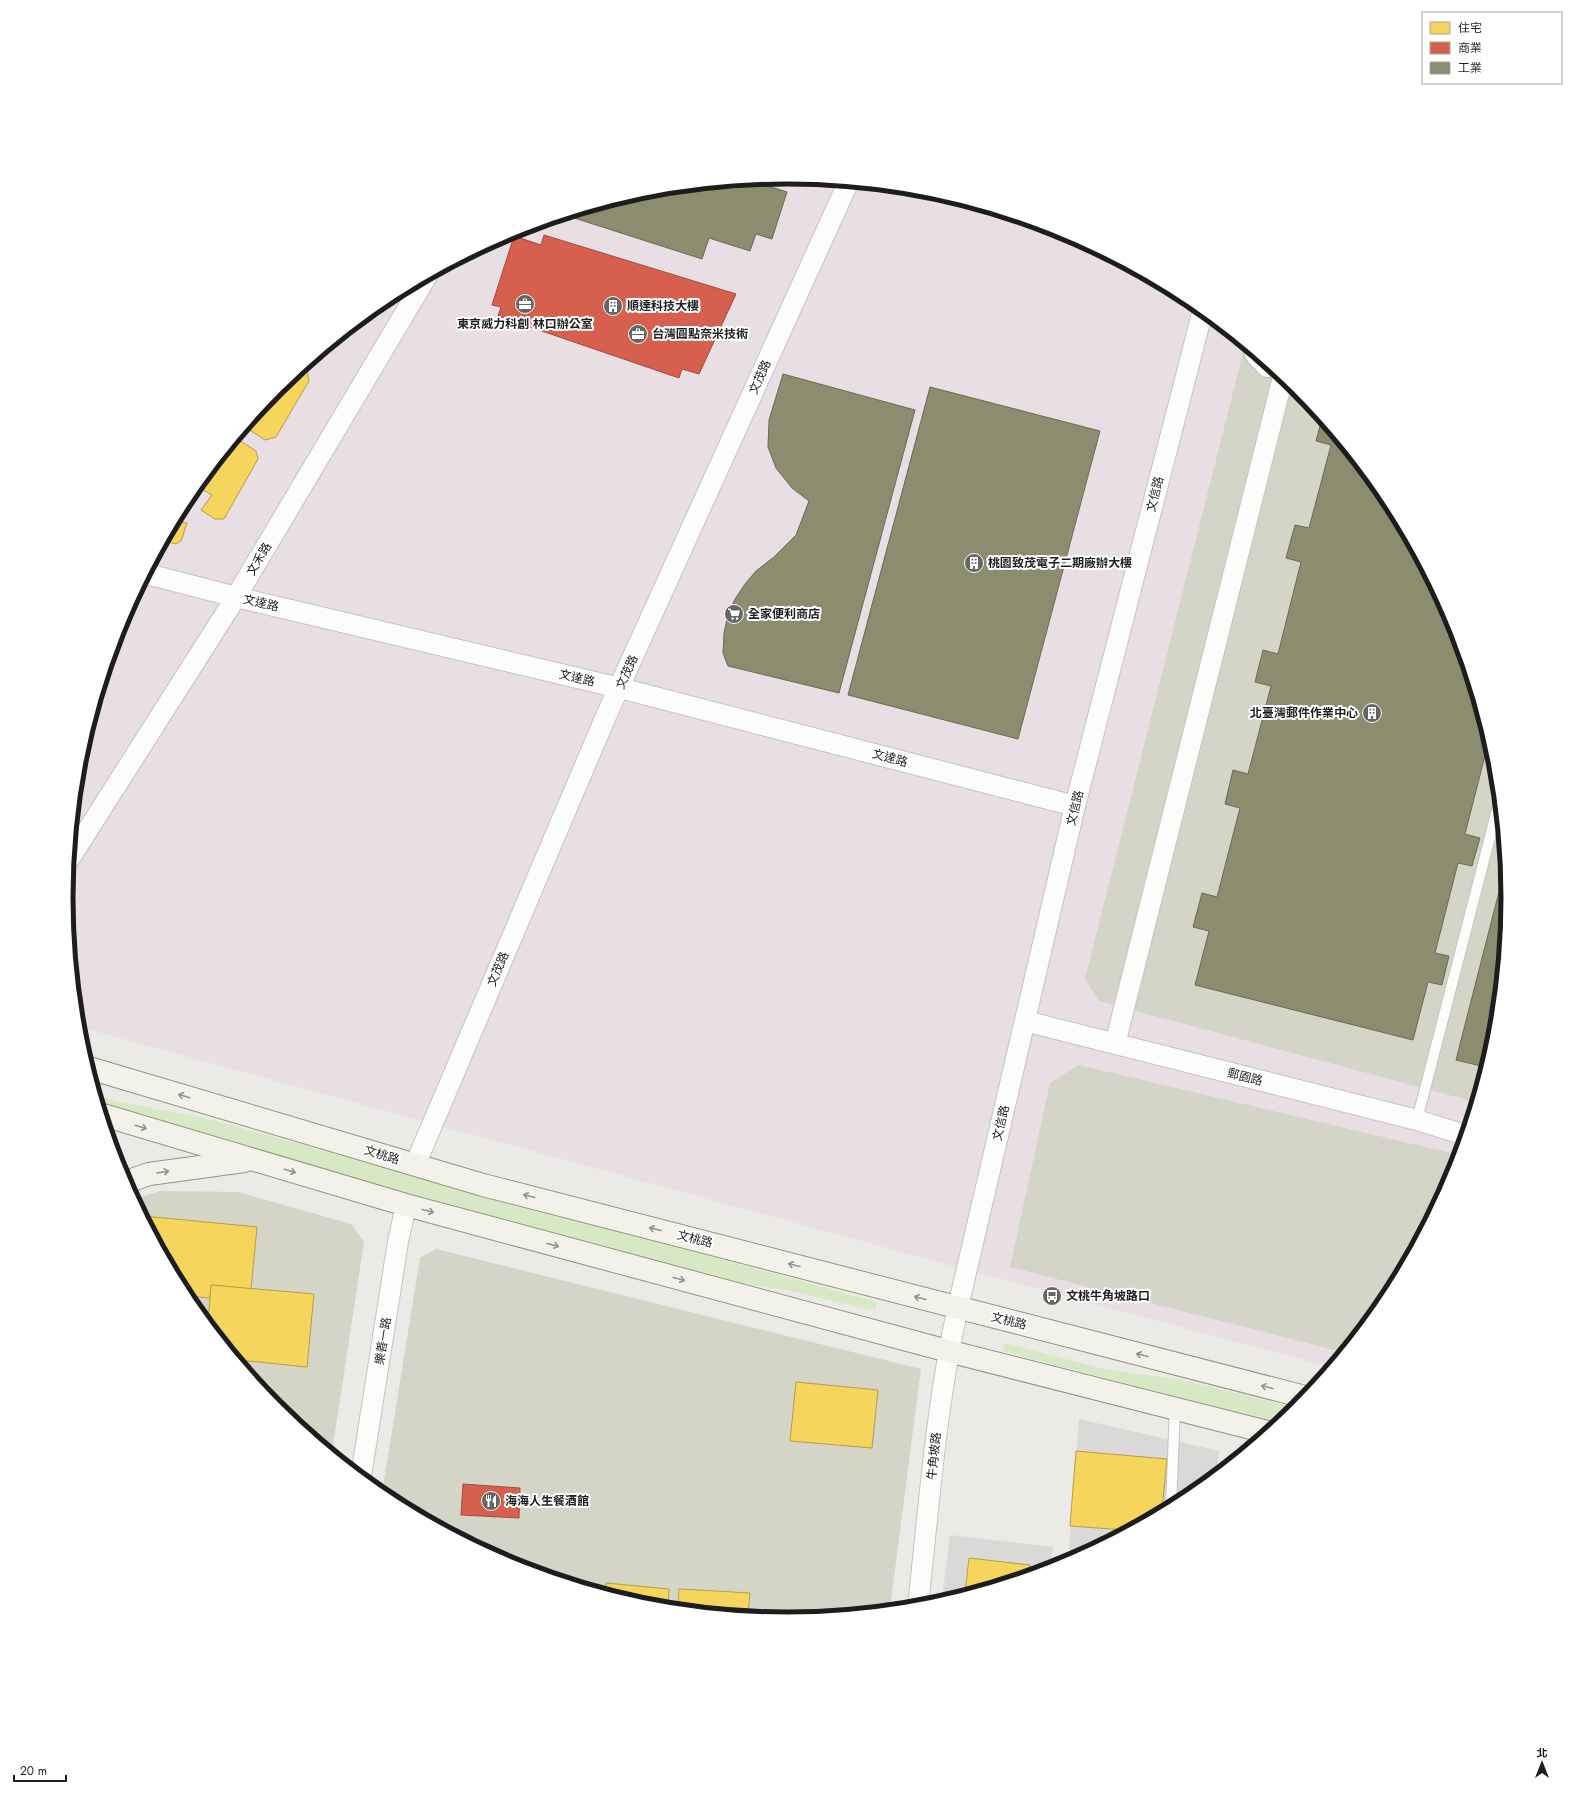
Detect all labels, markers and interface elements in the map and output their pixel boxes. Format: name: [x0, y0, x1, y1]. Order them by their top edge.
legend: [1422, 12, 1562, 84]
text: 住宅: [1458, 19, 1482, 37]
text: 商業: [1458, 39, 1482, 57]
text: 工業: [1458, 59, 1482, 77]
office icon: 東京威力科創 林口辦公室: [514, 293, 536, 315]
building icon: 順達科技大樓: [602, 295, 624, 317]
place label: 順達科技大樓: [627, 297, 699, 315]
place label: 東京威力科創 林口辦公室: [457, 315, 593, 333]
office icon: 台灣圓點奈米技術: [627, 323, 649, 345]
place label: 台灣圓點奈米技術: [652, 325, 748, 343]
street label: 文茂路: [744, 357, 776, 397]
street label: 文信路: [1142, 474, 1168, 514]
street label: 文禾路: [242, 539, 276, 579]
building icon: 桃園致茂電子二期廠辦大樓: [963, 552, 985, 574]
place label: 桃園致茂電子二期廠辦大樓: [988, 554, 1132, 572]
street label: 文達路: [241, 590, 281, 616]
supermarket icon: 全家便利商店: [723, 603, 745, 625]
place label: 全家便利商店: [748, 605, 820, 623]
street label: 文茂路: [611, 652, 643, 692]
street label: 文達路: [557, 665, 597, 691]
building icon: 北臺灣郵件作業中心: [1361, 702, 1383, 724]
place label: 北臺灣郵件作業中心: [1250, 704, 1358, 722]
street label: 文達路: [870, 745, 910, 771]
street label: 文信路: [1062, 788, 1088, 828]
street label: 文茂路: [483, 949, 513, 989]
street label: 郵園路: [1225, 1064, 1265, 1090]
one-way arrow: [178, 1092, 191, 1099]
street label: 文信路: [988, 1103, 1014, 1143]
one-way arrow: [134, 1124, 147, 1131]
street label: 文桃路: [362, 1141, 402, 1169]
one-way arrow: [156, 1168, 169, 1176]
one-way arrow: [283, 1168, 296, 1175]
one-way arrow: [523, 1192, 536, 1200]
one-way arrow: [421, 1208, 434, 1215]
one-way arrow: [648, 1225, 661, 1232]
street label: 文桃路: [675, 1226, 715, 1252]
one-way arrow: [547, 1242, 560, 1249]
one-way arrow: [788, 1261, 801, 1268]
one-way arrow: [672, 1276, 685, 1283]
bus stop icon: 文桃牛角坡路口: [1041, 1285, 1063, 1307]
place label: 文桃牛角坡路口: [1066, 1287, 1150, 1305]
one-way arrow: [914, 1293, 927, 1301]
street label: 文桃路: [989, 1308, 1029, 1334]
street label: 樂善一路: [370, 1316, 396, 1366]
one-way arrow: [1135, 1351, 1148, 1358]
one-way arrow: [1261, 1383, 1274, 1391]
street label: 牛角坡路: [923, 1431, 945, 1481]
restaurant icon: 海海人生餐酒館: [480, 1490, 502, 1512]
place label: 海海人生餐酒館: [505, 1492, 589, 1510]
north arrow: [1522, 1743, 1562, 1783]
text: 北: [1537, 1745, 1548, 1761]
scale bar: [14, 1757, 66, 1783]
text: 20 m: [20, 1762, 47, 1780]

